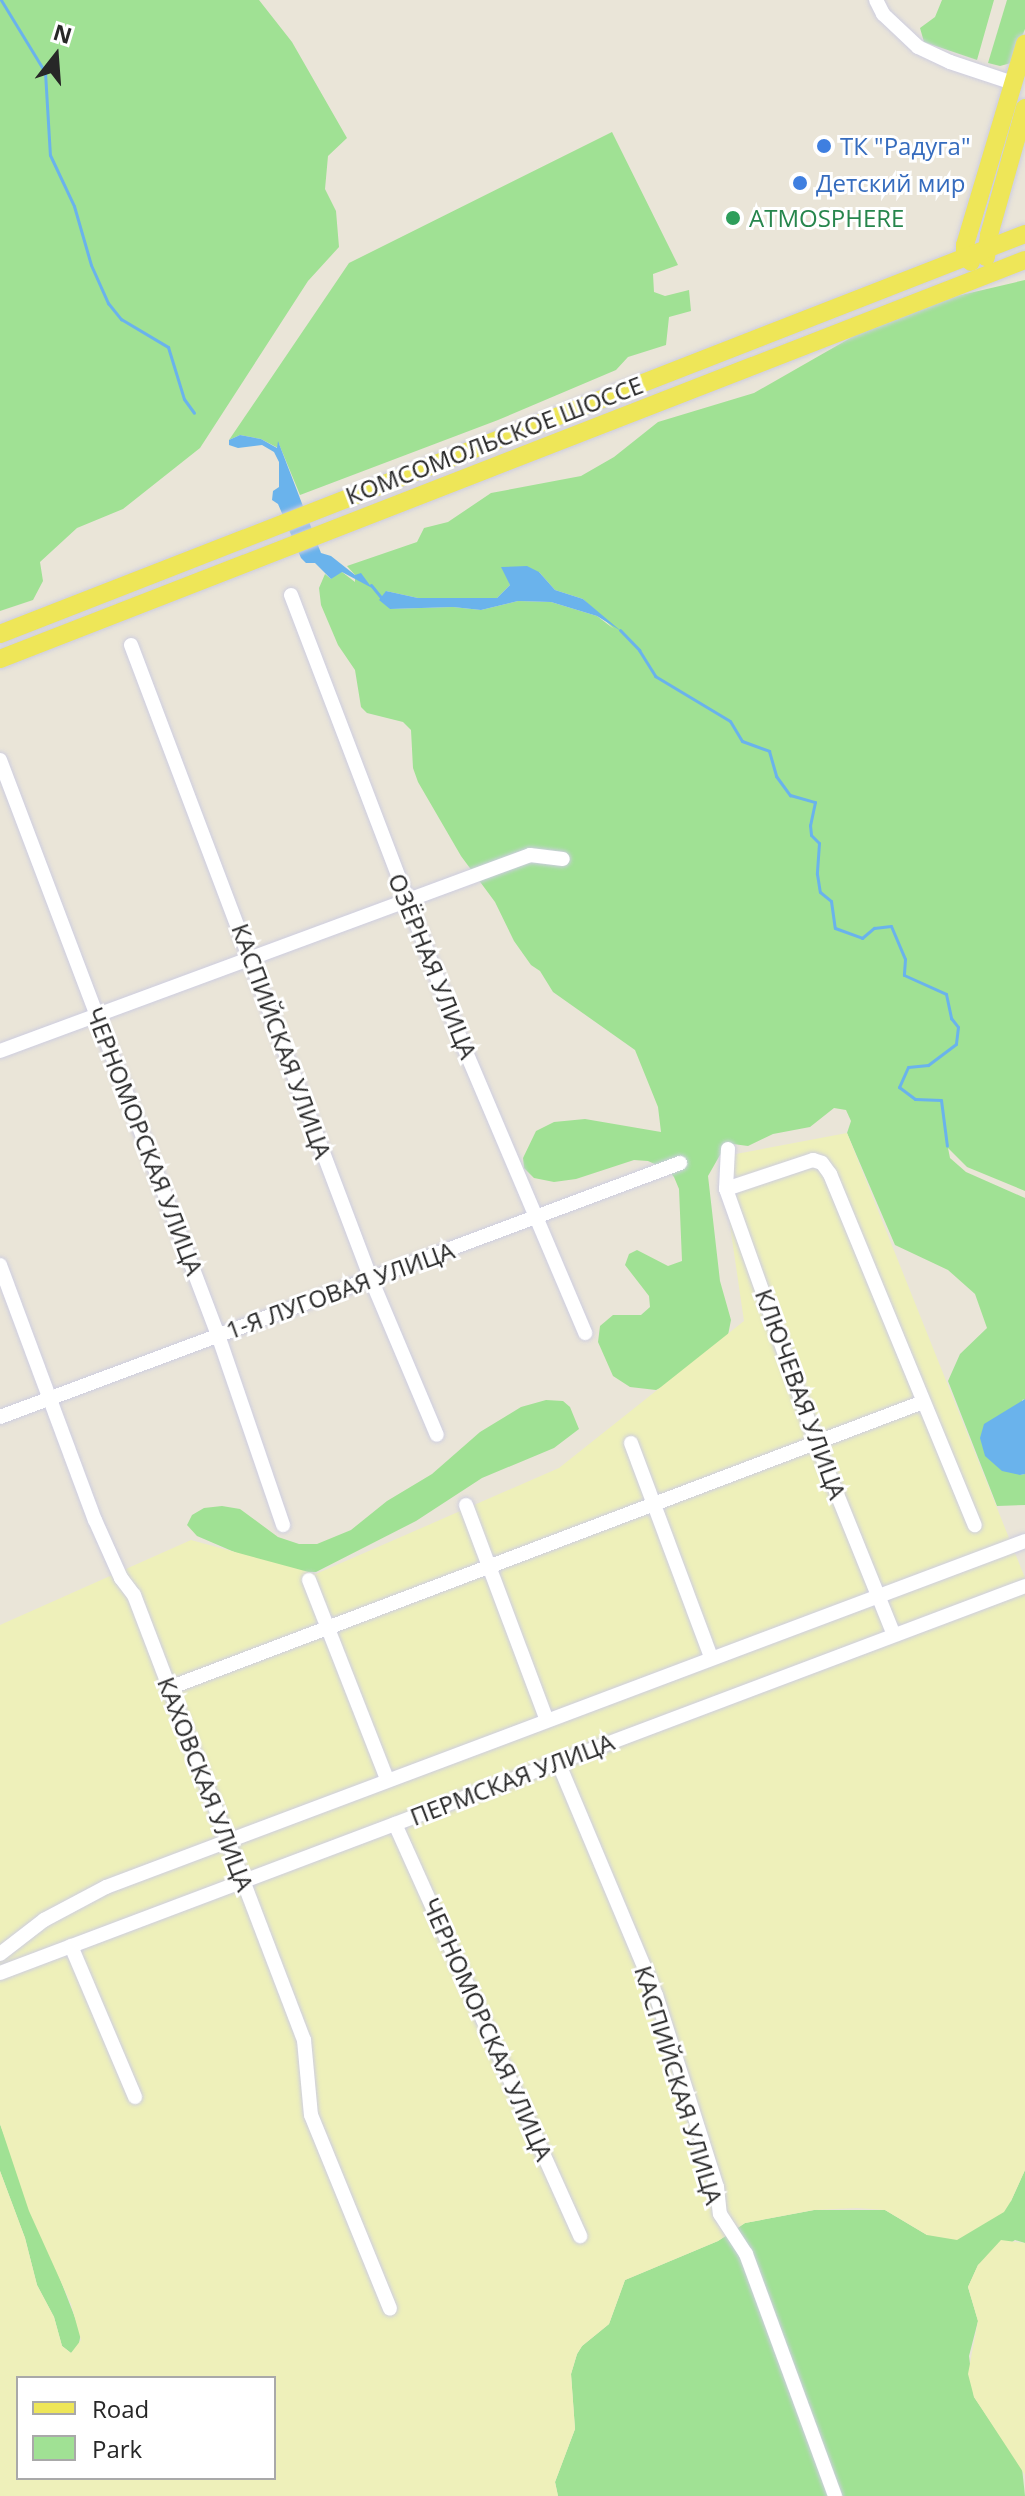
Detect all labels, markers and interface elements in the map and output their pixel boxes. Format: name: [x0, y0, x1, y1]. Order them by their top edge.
north arrow: [16, 16, 96, 96]
text: N: [50, 16, 76, 50]
place label: ТК "Радуга": [840, 132, 970, 160]
marker: ТК "Радуга": [815, 137, 833, 155]
place label: Детский мир: [816, 169, 965, 197]
marker: Детский мир: [791, 174, 809, 192]
place label: ATMOSPHERE: [749, 204, 904, 232]
marker: ATMOSPHERE: [724, 209, 742, 227]
street label: КОМСОМОЛЬСКОЕ ШОССЕ: [341, 370, 647, 510]
street label: ОЗЁРНАЯ УЛИЦА: [383, 869, 483, 1063]
street label: КАСПИЙСКАЯ УЛИЦА: [226, 920, 338, 1162]
street label: ЧЕРНОМОРСКАЯ УЛИЦА: [81, 1003, 209, 1279]
street label: 1-Я ЛУГОВАЯ УЛИЦА: [222, 1235, 458, 1345]
street label: КЛЮЧЕВАЯ УЛИЦА: [750, 1285, 852, 1503]
street label: КАХОВСКАЯ УЛИЦА: [152, 1673, 260, 1895]
street label: ПЕРМСКАЯ УЛИЦА: [406, 1727, 618, 1831]
street label: ЧЕРНОМОРСКАЯ УЛИЦА: [417, 1893, 559, 2165]
street label: КАСПИЙСКАЯ УЛИЦА: [629, 1962, 729, 2208]
legend: [16, 2376, 276, 2480]
text: Road: [92, 2392, 149, 2425]
text: Park: [92, 2432, 142, 2465]

